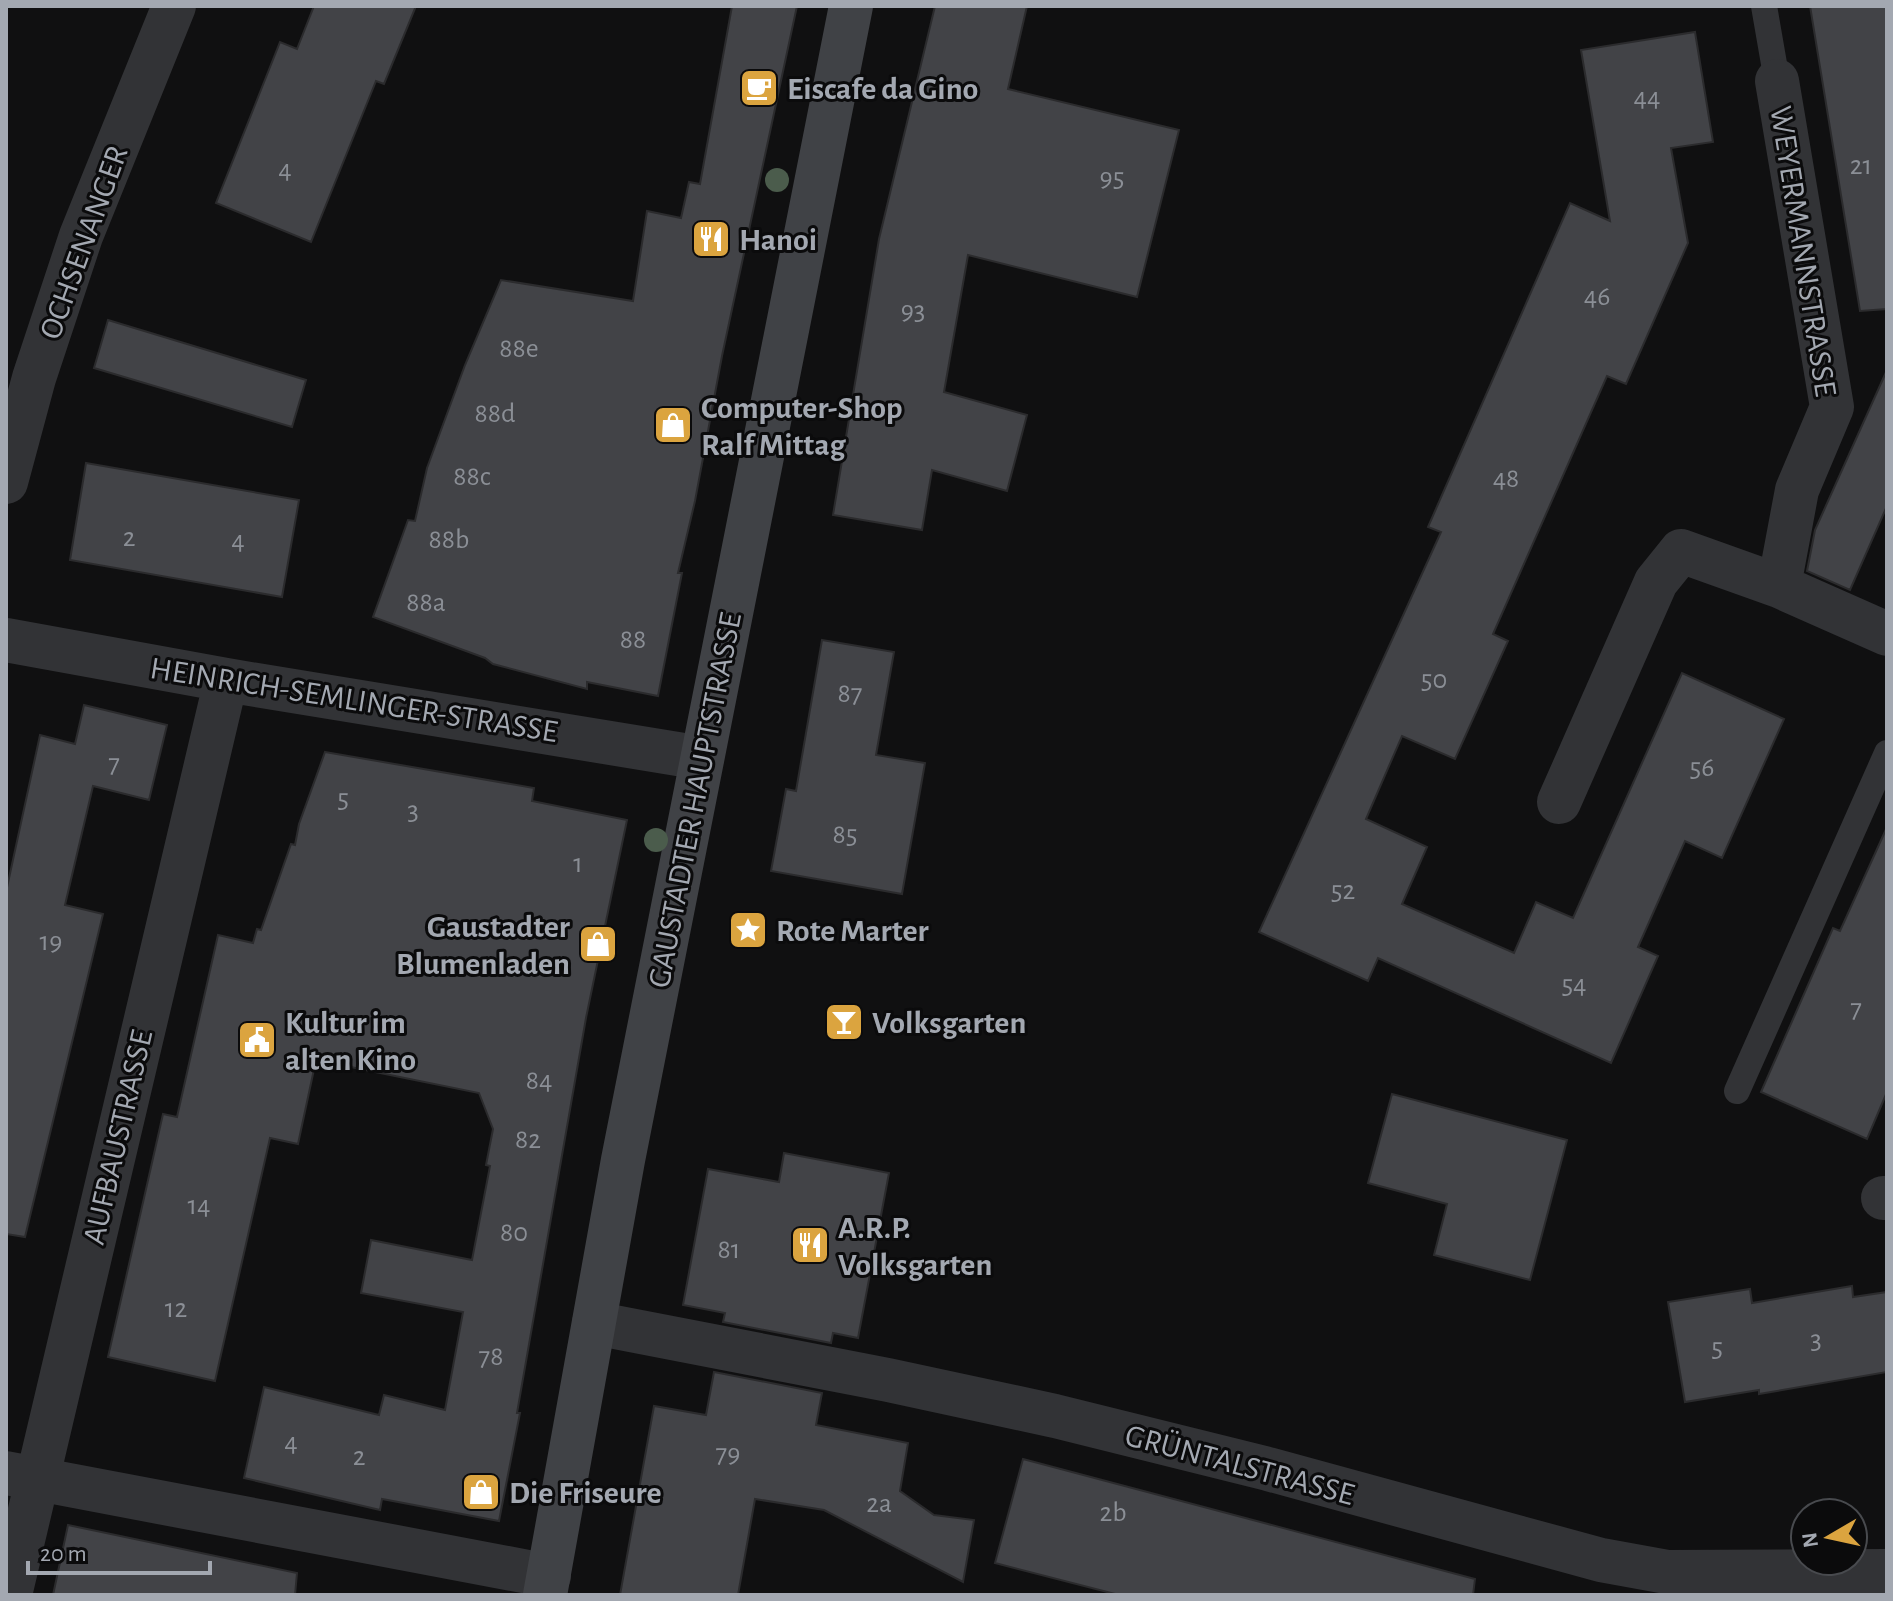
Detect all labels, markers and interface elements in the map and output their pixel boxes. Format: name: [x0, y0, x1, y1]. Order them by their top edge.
cafe icon: Eiscafe da Gino: [738, 67, 780, 109]
place label: Eiscafe da Gino: [787, 73, 978, 105]
house number: 44: [1634, 84, 1660, 112]
street label: WEYERMANNSTRASSE: [1764, 104, 1842, 399]
street label: OCHSENANGER: [34, 141, 134, 343]
house number: 21: [1850, 152, 1872, 180]
house number: 4: [278, 156, 292, 184]
house number: 95: [1100, 164, 1124, 192]
restaurant icon: Hanoi: [690, 218, 732, 260]
place label: Hanoi: [739, 224, 817, 256]
house number: 46: [1584, 283, 1610, 311]
house number: 93: [901, 297, 925, 325]
house number: 88e: [499, 335, 539, 363]
place label: Computer-Shop Ralf Mittag: [701, 392, 903, 461]
house number: 88d: [474, 400, 516, 428]
shop icon: Computer-Shop Ralf Mittag: [652, 404, 694, 446]
house number: 88c: [453, 463, 491, 491]
house number: 48: [1493, 465, 1519, 493]
house number: 2: [123, 524, 135, 552]
house number: 88b: [429, 526, 469, 554]
house number: 4: [231, 527, 245, 555]
house number: 88a: [406, 589, 446, 617]
street label: GAUSTADTER HAUPTSTRASSE: [643, 610, 747, 991]
house number: 88: [620, 626, 646, 654]
street label: HEINRICH-SEMLINGER-STRASSE: [148, 652, 560, 748]
house number: 50: [1421, 666, 1447, 694]
house number: 87: [838, 680, 862, 708]
house number: 7: [108, 750, 120, 778]
house number: 56: [1690, 754, 1714, 782]
house number: 5: [337, 785, 349, 813]
house number: 3: [407, 797, 419, 825]
house number: 85: [833, 821, 857, 849]
house number: 1: [573, 850, 583, 878]
house number: 52: [1331, 877, 1355, 905]
place icon: Rote Marter: [727, 909, 769, 951]
place label: Gaustadter Blumenladen: [396, 911, 570, 980]
place label: Rote Marter: [776, 915, 929, 947]
shop icon: Gaustadter Blumenladen: [577, 923, 619, 965]
house number: 19: [40, 928, 62, 956]
house number: 54: [1561, 971, 1587, 999]
house number: 7: [1850, 995, 1862, 1023]
bar icon: Volksgarten: [823, 1001, 865, 1043]
place label: Kultur im alten Kino: [285, 1007, 416, 1076]
place label: Volksgarten: [872, 1007, 1026, 1039]
public building icon: Kultur im alten Kino: [236, 1019, 278, 1061]
street label: AUFBAUSTRASSE: [78, 1027, 158, 1248]
house number: 84: [526, 1067, 552, 1095]
house number: 82: [515, 1126, 541, 1154]
house number: 14: [187, 1192, 211, 1220]
place label: A.R.P. Volksgarten: [838, 1212, 992, 1281]
house number: 80: [500, 1219, 528, 1247]
restaurant icon: A.R.P. Volksgarten: [789, 1224, 831, 1266]
house number: 81: [718, 1236, 740, 1264]
house number: 12: [165, 1295, 187, 1323]
house number: 3: [1810, 1326, 1822, 1354]
house number: 5: [1711, 1334, 1723, 1362]
house number: 78: [479, 1343, 503, 1371]
street label: GRÜNTALSTRASSE: [1122, 1418, 1358, 1511]
house number: 4: [284, 1429, 298, 1457]
house number: 79: [716, 1440, 740, 1468]
house number: 2: [353, 1443, 365, 1471]
shop icon: Die Friseure: [460, 1471, 502, 1513]
place label: Die Friseure: [509, 1477, 662, 1509]
house number: 2a: [866, 1490, 892, 1518]
north arrow: [1789, 1497, 1869, 1577]
house number: 2b: [1099, 1499, 1127, 1527]
scale bar: [28, 1525, 210, 1575]
text: N: [1798, 1531, 1822, 1549]
text: 20 m: [40, 1542, 87, 1566]

